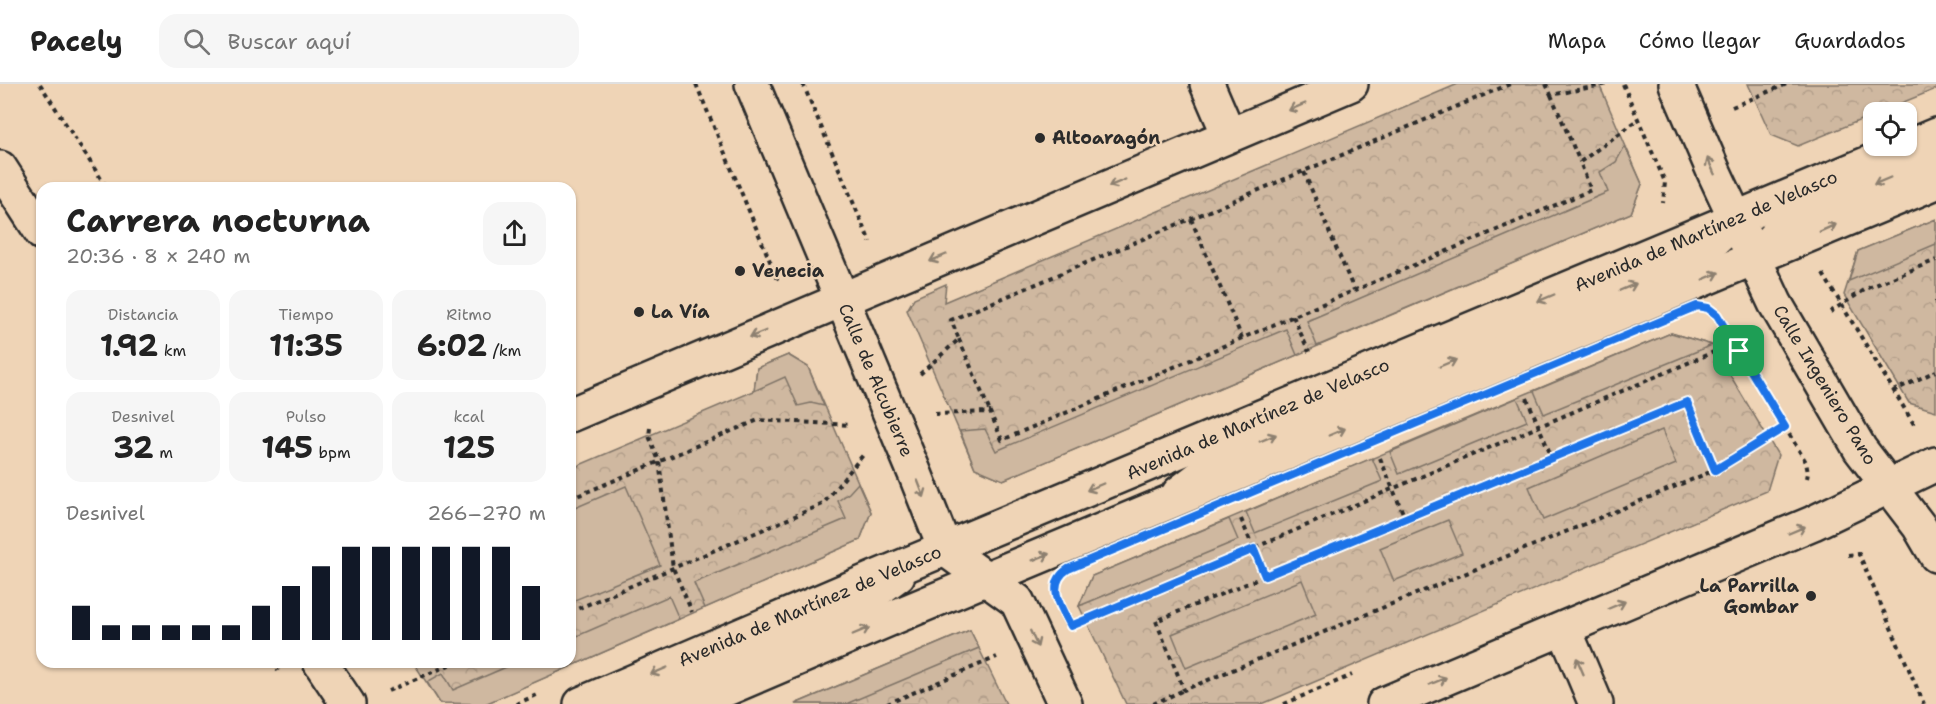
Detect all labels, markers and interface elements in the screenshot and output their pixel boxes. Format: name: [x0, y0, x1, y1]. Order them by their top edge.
search box: [159, 14, 579, 68]
text: Pacely: [30, 22, 123, 60]
icon: search: [180, 25, 213, 58]
text: Buscar aquí: [228, 27, 351, 56]
text: Mapa: [1548, 27, 1606, 55]
text: Cómo llegar: [1639, 27, 1761, 55]
text: Guardados: [1794, 27, 1906, 55]
one-way arrow: [1288, 102, 1307, 113]
map controls: [1863, 102, 1917, 156]
button: locate: [1863, 102, 1917, 156]
place label: Altoaragón: [1052, 126, 1160, 150]
marker: Altoaragón: [1033, 131, 1047, 145]
one-way arrow: [1705, 157, 1717, 175]
street label: Avenida de Martínez de Velasco: [1571, 165, 1841, 297]
one-way arrow: [1873, 176, 1892, 187]
one-way arrow: [1109, 178, 1127, 189]
text: Carrera nocturna: [66, 198, 370, 243]
button: share: [483, 202, 546, 265]
one-way arrow: [1818, 222, 1836, 233]
text: 20:36 · 8 × 240 m: [66, 243, 250, 269]
one-way arrow: [929, 253, 947, 264]
place label: Venecia: [752, 259, 825, 283]
marker: Venecia: [733, 264, 747, 278]
one-way arrow: [1701, 270, 1719, 281]
one-way arrow: [1618, 281, 1636, 292]
one-way arrow: [1538, 293, 1556, 304]
place label: La Vía: [651, 300, 710, 324]
street label: Calle de Alcubierre: [833, 300, 919, 460]
street label: Calle Ingeniero Pano: [1768, 300, 1882, 470]
text: Distancia: [108, 304, 178, 325]
text: Tiempo: [278, 304, 334, 325]
text: Ritmo: [446, 304, 492, 325]
marker: La Vía: [632, 305, 646, 319]
text: 1.92: [100, 325, 158, 366]
text: 11:35: [269, 325, 343, 366]
text: 6:02: [417, 325, 487, 366]
pin: [1713, 325, 1764, 376]
one-way arrow: [749, 329, 768, 340]
icon: arrive: [1722, 334, 1755, 367]
text: km: [158, 340, 186, 361]
text: /km: [487, 340, 521, 361]
street label: Avenida de Martínez de Velasco: [1123, 353, 1393, 485]
one-way arrow: [1438, 357, 1457, 368]
text: Desnivel: [112, 406, 175, 427]
text: Pulso: [286, 406, 326, 427]
text: kcal: [453, 406, 485, 427]
one-way arrow: [1327, 426, 1346, 437]
text: 32: [113, 427, 154, 468]
text: 145: [261, 427, 313, 468]
text: 125: [443, 427, 495, 468]
one-way arrow: [1258, 432, 1277, 443]
text: m: [154, 442, 173, 463]
text: bpm: [313, 442, 351, 463]
one-way arrow: [916, 479, 927, 498]
one-way arrow: [1087, 482, 1105, 493]
text: Desnivel: [66, 500, 145, 526]
text: 266–270 m: [427, 500, 546, 526]
one-way arrow: [1788, 524, 1806, 535]
street label: Avenida de Martínez de Velasco: [675, 540, 945, 672]
one-way arrow: [1031, 551, 1050, 562]
place label: La Parrilla Gombar: [1699, 574, 1800, 619]
marker: La Parrilla Gombar: [1804, 589, 1818, 603]
one-way arrow: [1608, 599, 1626, 611]
one-way arrow: [851, 625, 869, 636]
one-way arrow: [1029, 630, 1041, 648]
one-way arrow: [1574, 657, 1585, 676]
one-way arrow: [650, 665, 668, 677]
one-way arrow: [1428, 675, 1446, 686]

